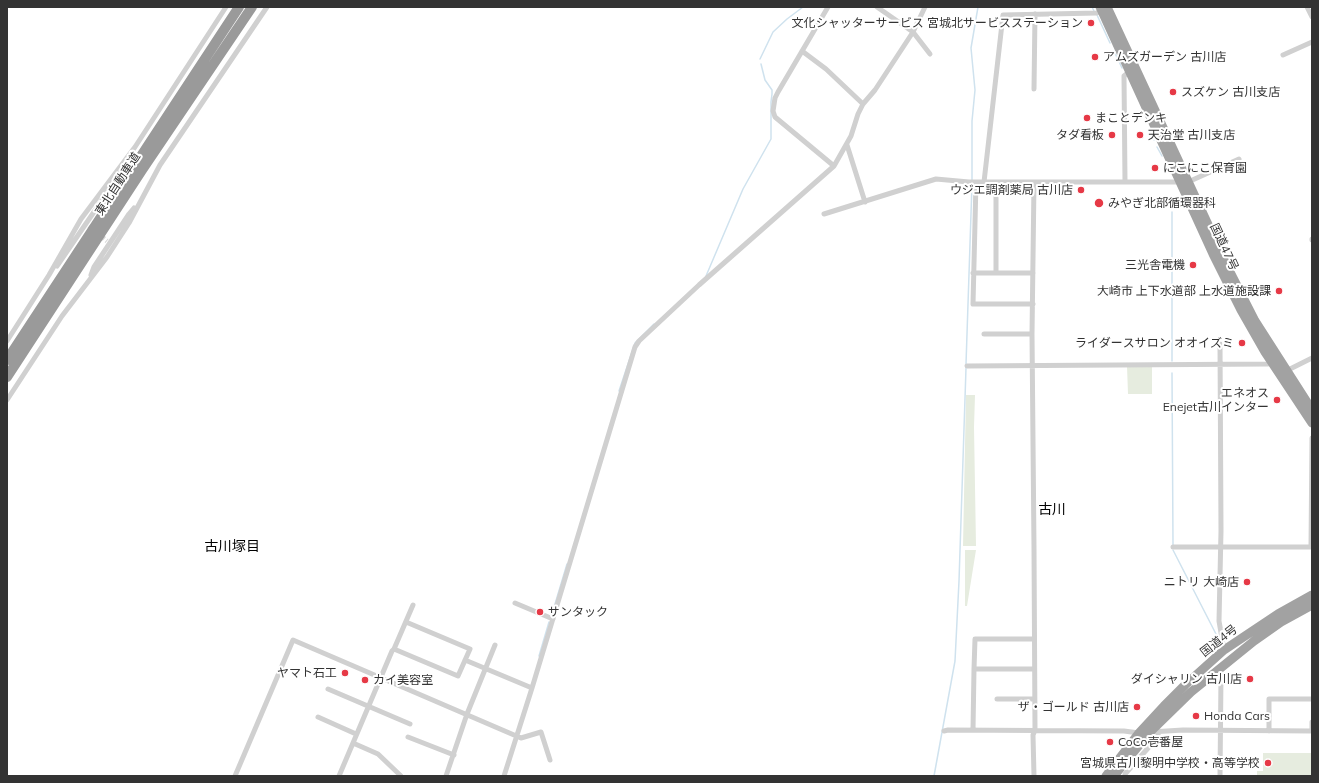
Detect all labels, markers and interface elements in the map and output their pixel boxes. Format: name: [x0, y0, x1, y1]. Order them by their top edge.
place label: 文化シャッターサービス 宮城北サービスステーション: [792, 16, 1083, 30]
marker: 文化シャッターサービス 宮城北サービスステーション: [1086, 18, 1096, 28]
place label: アムズガーデン 古川店: [1103, 50, 1226, 64]
marker: アムズガーデン 古川店: [1090, 52, 1100, 62]
place label: スズケン 古川支店: [1181, 85, 1280, 99]
marker: スズケン 古川支店: [1168, 87, 1178, 97]
place label: まことデンキ: [1095, 111, 1167, 125]
marker: まことデンキ: [1082, 113, 1092, 123]
place label: タダ看板: [1056, 128, 1104, 142]
place label: 天治堂 古川支店: [1148, 128, 1235, 142]
marker: タダ看板: [1107, 130, 1117, 140]
marker: 天治堂 古川支店: [1135, 130, 1145, 140]
street label: 東北自動車道: [92, 150, 144, 218]
place label: にこにこ保育園: [1163, 161, 1247, 175]
marker: にこにこ保育園: [1150, 163, 1160, 173]
place label: ウジエ調剤薬局 古川店: [950, 183, 1073, 197]
marker: ウジエ調剤薬局 古川店: [1076, 185, 1086, 195]
place label: みやぎ北部循環器科: [1108, 196, 1216, 210]
marker: みやぎ北部循環器科: [1093, 197, 1105, 209]
street label: 国道47号: [1207, 221, 1241, 273]
place label: 三光舎電機: [1125, 258, 1185, 272]
marker: 三光舎電機: [1188, 260, 1198, 270]
place label: 大崎市 上下水道部 上水道施設課: [1097, 284, 1271, 298]
marker: 大崎市 上下水道部 上水道施設課: [1274, 286, 1284, 296]
place label: ライダースサロン オオイズミ: [1075, 336, 1234, 350]
marker: ライダースサロン オオイズミ: [1237, 338, 1247, 348]
place label: エネオス Enejet古川インター: [1163, 386, 1269, 414]
marker: エネオス Enejet古川インター: [1272, 395, 1282, 405]
district label: 古川: [1038, 502, 1066, 518]
district label: 古川塚目: [204, 539, 260, 555]
place label: ニトリ 大崎店: [1164, 575, 1239, 589]
marker: ニトリ 大崎店: [1242, 577, 1252, 587]
place label: サンタック: [548, 605, 608, 619]
marker: サンタック: [535, 607, 545, 617]
street label: 国道4号: [1198, 622, 1240, 660]
place label: ヤマト石工: [277, 666, 337, 680]
marker: ヤマト石工: [340, 668, 350, 678]
place label: ダイシャリン 古川店: [1131, 672, 1242, 686]
place label: カイ美容室: [373, 673, 433, 687]
marker: ダイシャリン 古川店: [1245, 674, 1255, 684]
marker: カイ美容室: [360, 675, 370, 685]
place label: ザ・ゴールド 古川店: [1018, 700, 1129, 714]
marker: ザ・ゴールド 古川店: [1132, 702, 1142, 712]
place label: Honda Cars: [1204, 709, 1270, 723]
marker: Honda Cars: [1191, 711, 1201, 721]
place label: CoCo壱番屋: [1118, 735, 1183, 749]
marker: CoCo壱番屋: [1105, 737, 1115, 747]
place label: 宮城県古川黎明中学校・高等学校: [1080, 756, 1260, 770]
marker: 宮城県古川黎明中学校・高等学校: [1263, 758, 1273, 768]

